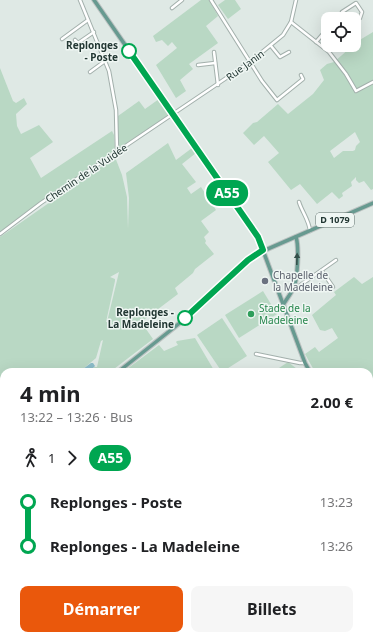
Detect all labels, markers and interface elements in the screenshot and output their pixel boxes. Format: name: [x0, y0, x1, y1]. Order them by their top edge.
map controls: [321, 12, 361, 52]
button: locate: [321, 12, 361, 52]
place label: Replonges - Poste: [66, 38, 118, 64]
marker: Replonges - Poste: [121, 43, 137, 59]
street label: Rue Janin: [223, 46, 267, 84]
street label: Chemin de la Vuidée: [42, 140, 130, 206]
line badge: A55: [204, 180, 250, 206]
text: A55: [214, 183, 240, 202]
road number: D 1079: [316, 213, 354, 227]
one-way arrow: [294, 252, 300, 265]
place label: Chapelle de la Madeleine: [273, 268, 333, 294]
marker: Chapelle de la Madeleine: [260, 276, 270, 286]
place label: Stade de la Madeleine: [259, 301, 311, 327]
place label: Replonges - La Madeleine: [108, 305, 174, 331]
marker: Stade de la Madeleine: [246, 309, 256, 319]
marker: Replonges - La Madeleine: [177, 310, 193, 326]
text: 4 min: [20, 378, 81, 408]
text: 2.00 €: [311, 392, 353, 412]
text: 13:22 – 13:26 · Bus: [20, 408, 133, 426]
icon: walk: [20, 447, 42, 469]
icon: forward: [61, 447, 83, 469]
text: A55: [97, 448, 123, 467]
text: 1: [48, 449, 55, 467]
text: Replonges - Poste: [50, 492, 182, 512]
text: 13:23: [320, 493, 353, 511]
text: Replonges - La Madeleine: [50, 536, 240, 556]
text: 13:26: [320, 537, 353, 555]
button: Démarrer: [20, 586, 183, 632]
button: Billets: [191, 586, 353, 632]

